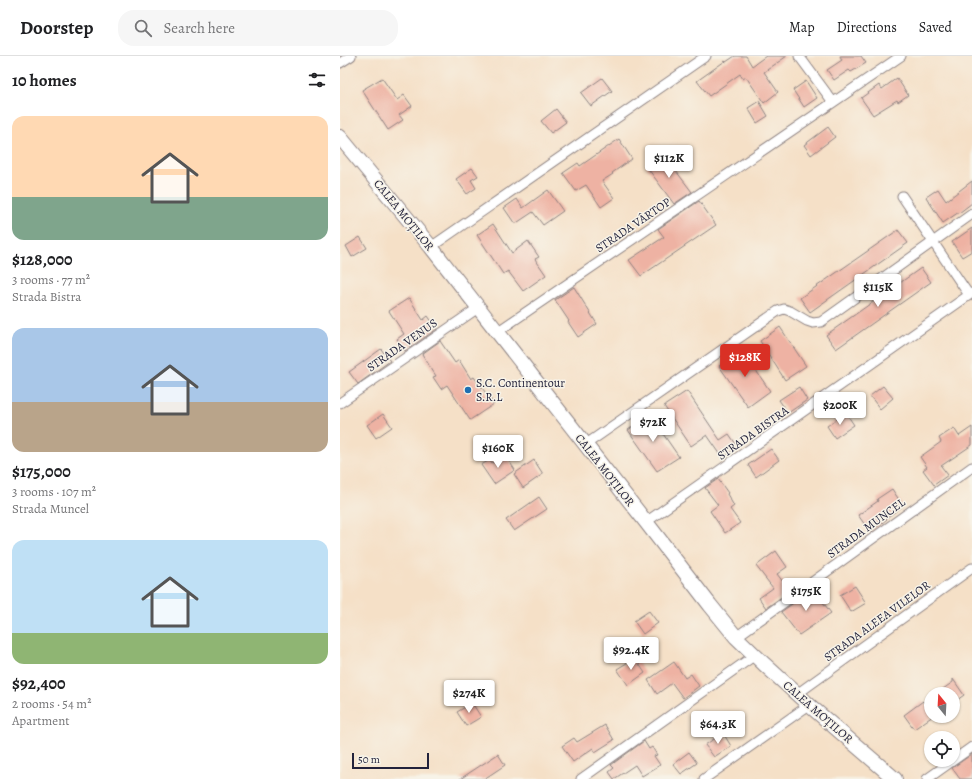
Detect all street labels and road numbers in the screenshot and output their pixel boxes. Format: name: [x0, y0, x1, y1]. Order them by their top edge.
street label: CALEA MOȚILOR: [370, 176, 438, 255]
street label: STRADA VÂRTOP: [592, 194, 674, 256]
street label: STRADA VENUS: [364, 315, 440, 375]
street label: STRADA BISTRA: [714, 402, 793, 464]
street label: CALEA MOȚILOR: [572, 431, 639, 510]
street label: STRADA MUNCEL: [824, 494, 909, 562]
street label: STRADA ALEEA VILELOR: [821, 577, 934, 665]
street label: CALEA MOȚILOR: [780, 677, 857, 747]

